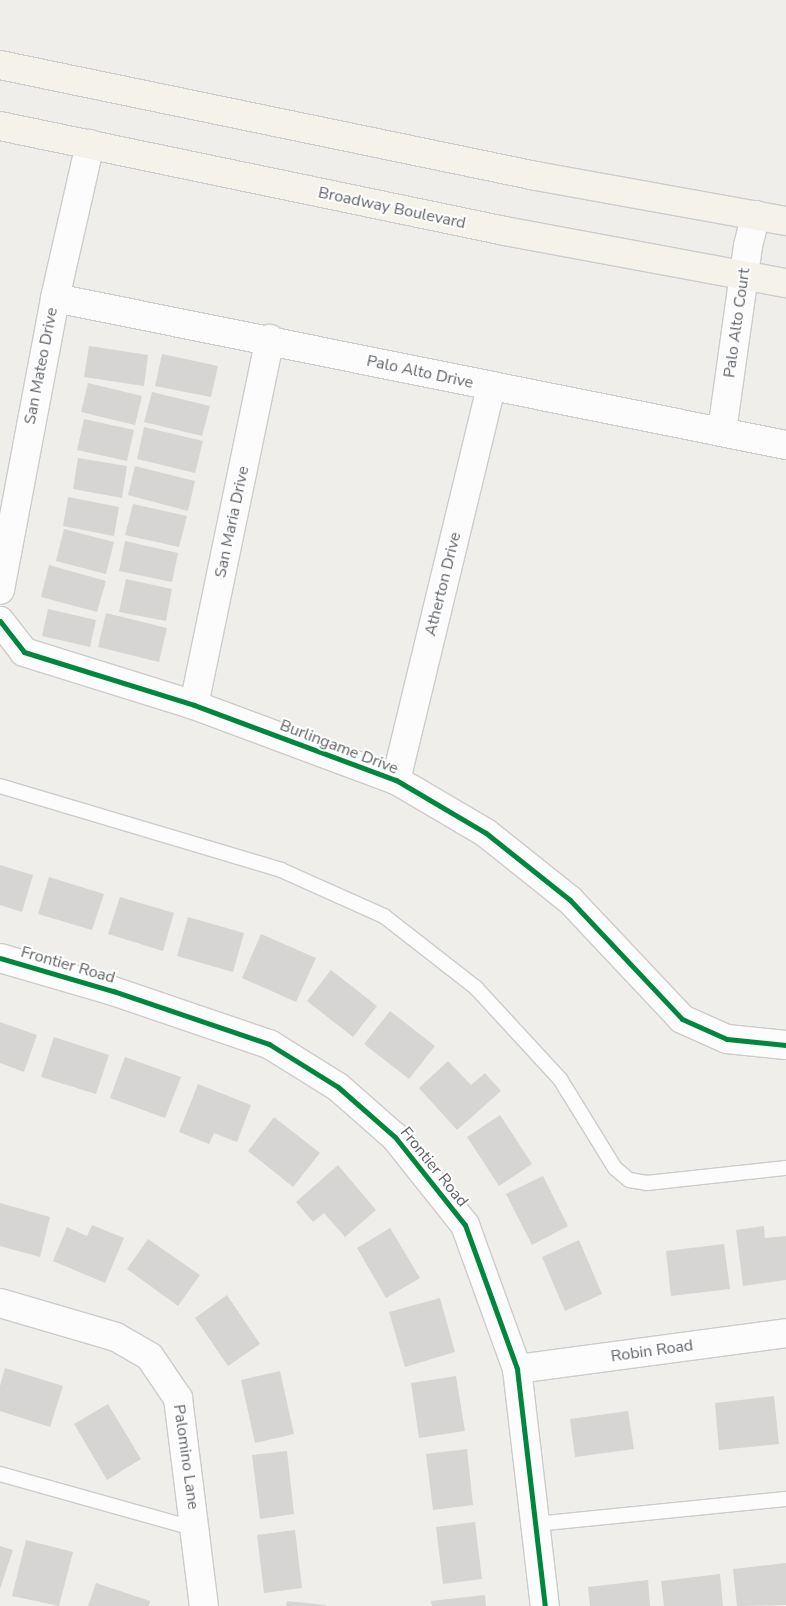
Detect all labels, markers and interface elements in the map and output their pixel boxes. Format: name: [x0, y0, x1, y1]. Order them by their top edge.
street label: Broadway Boulevard: [316, 183, 468, 233]
street label: Palo Alto Court: [720, 267, 754, 379]
street label: San Mateo Drive: [20, 306, 62, 426]
street label: Palo Alto Drive: [365, 351, 475, 393]
street label: San Maria Drive: [211, 464, 253, 580]
street label: Atherton Drive: [421, 530, 465, 638]
street label: Burlingame Drive: [277, 716, 401, 778]
street label: Frontier Road: [19, 942, 117, 988]
street label: Frontier Road: [396, 1123, 472, 1211]
street label: Robin Road: [610, 1336, 694, 1366]
street label: Palomino Lane: [169, 1403, 203, 1511]

